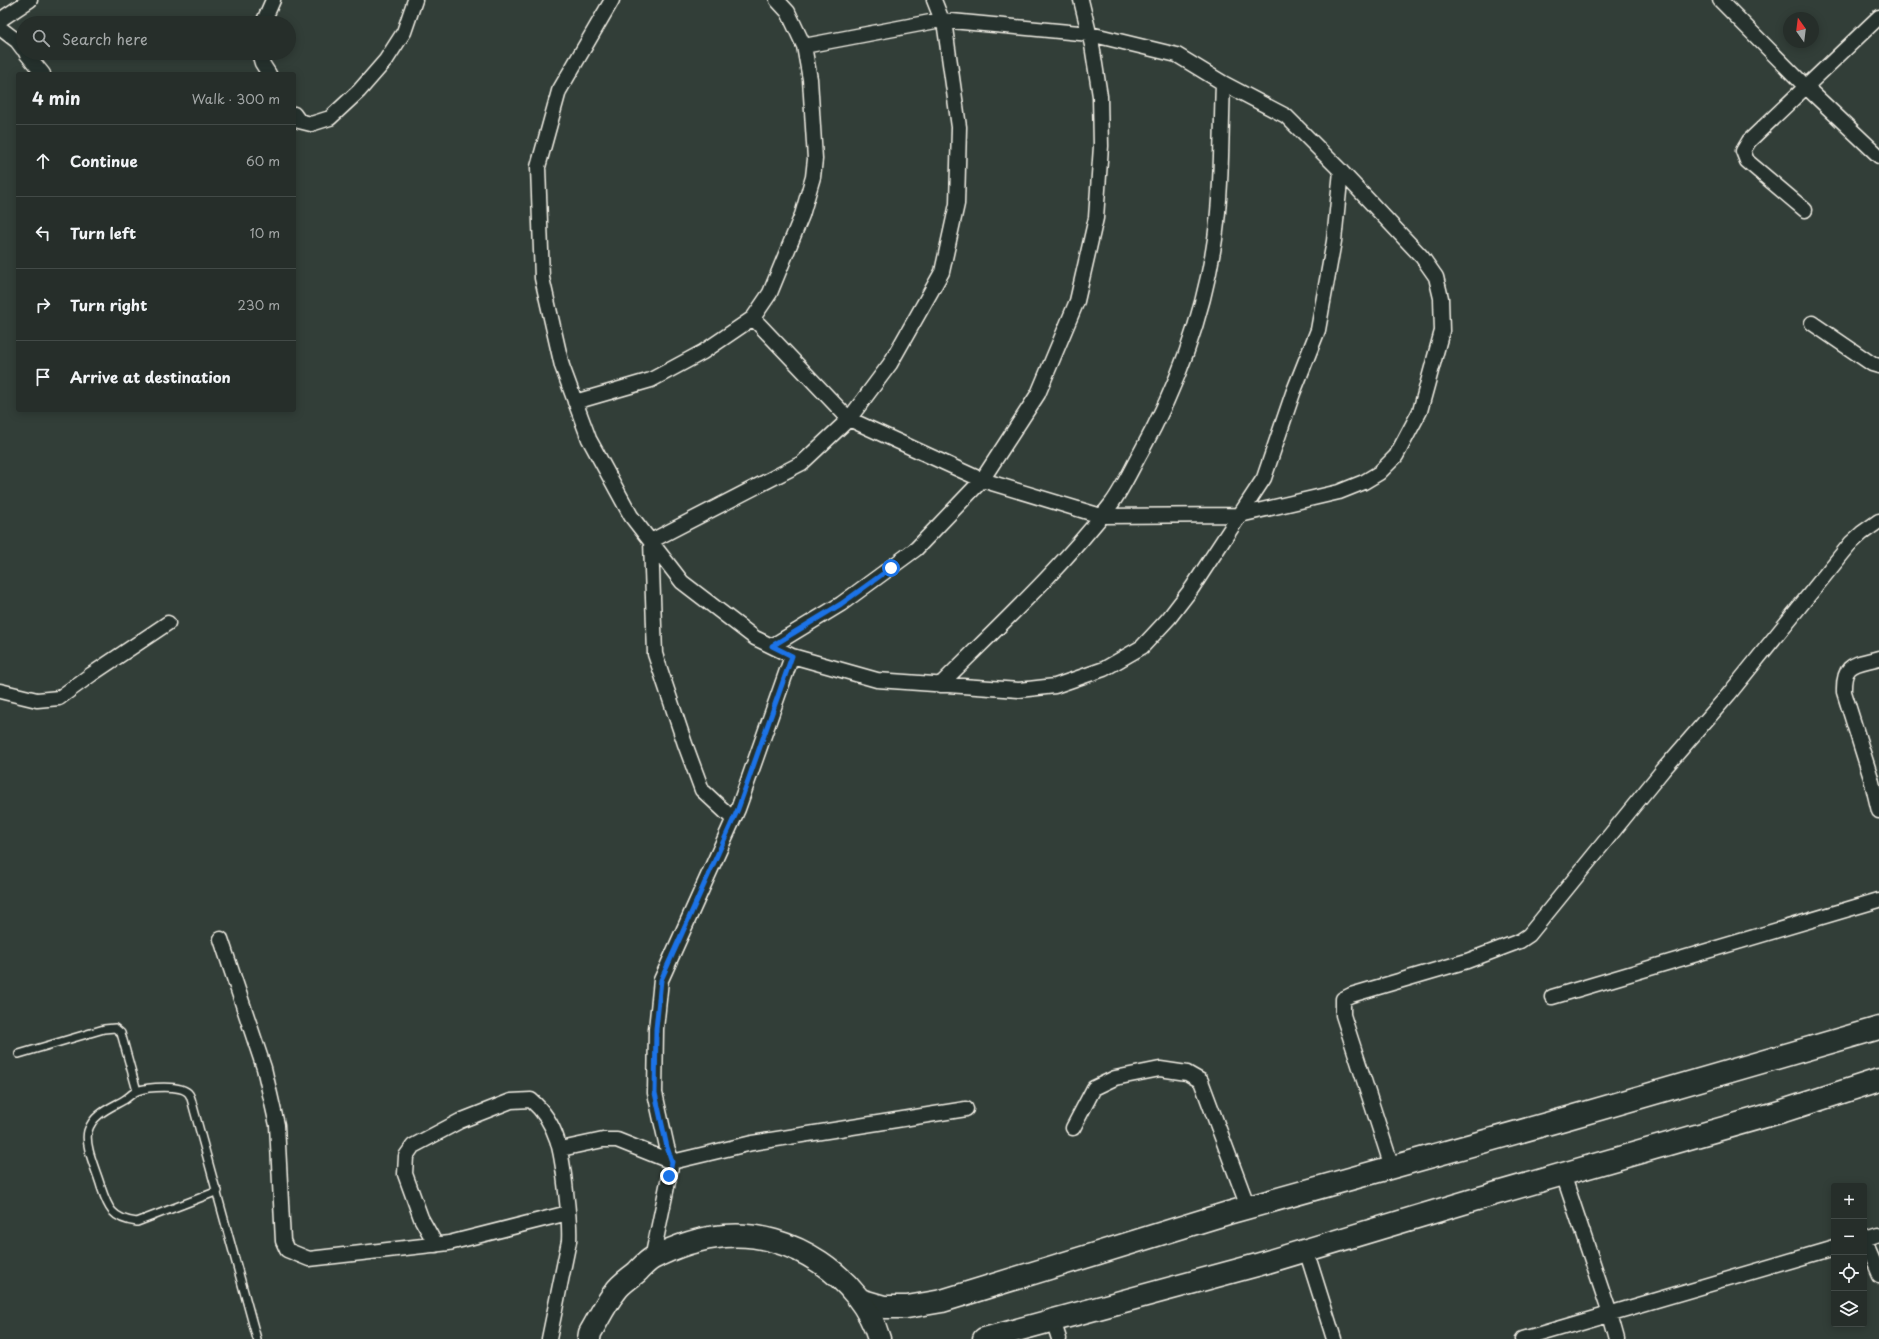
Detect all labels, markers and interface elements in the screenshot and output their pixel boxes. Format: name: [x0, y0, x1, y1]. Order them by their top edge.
north arrow: [1783, 12, 1819, 48]
search box: [16, 16, 296, 60]
icon: search: [30, 27, 52, 49]
text: Search here: [62, 27, 148, 50]
text: 4 min: [32, 85, 80, 111]
text: Walk · 300 m: [192, 89, 280, 108]
text: Continue: [70, 149, 138, 172]
icon: ahead: [32, 150, 54, 172]
text: 60 m: [246, 151, 280, 170]
text: Turn left: [70, 221, 136, 244]
icon: left: [32, 222, 54, 244]
text: 10 m: [250, 223, 280, 242]
text: Turn right: [70, 293, 147, 316]
icon: right: [32, 294, 54, 316]
text: 230 m: [238, 295, 280, 314]
text: Arrive at destination: [70, 365, 231, 388]
icon: arrive: [32, 366, 54, 388]
route start: [882, 559, 900, 577]
route end: [660, 1167, 678, 1185]
map controls: [1831, 1183, 1867, 1327]
button: +: [1831, 1183, 1867, 1219]
button: −: [1831, 1219, 1867, 1255]
button: locate: [1831, 1255, 1867, 1291]
button: layers: [1831, 1291, 1867, 1327]

